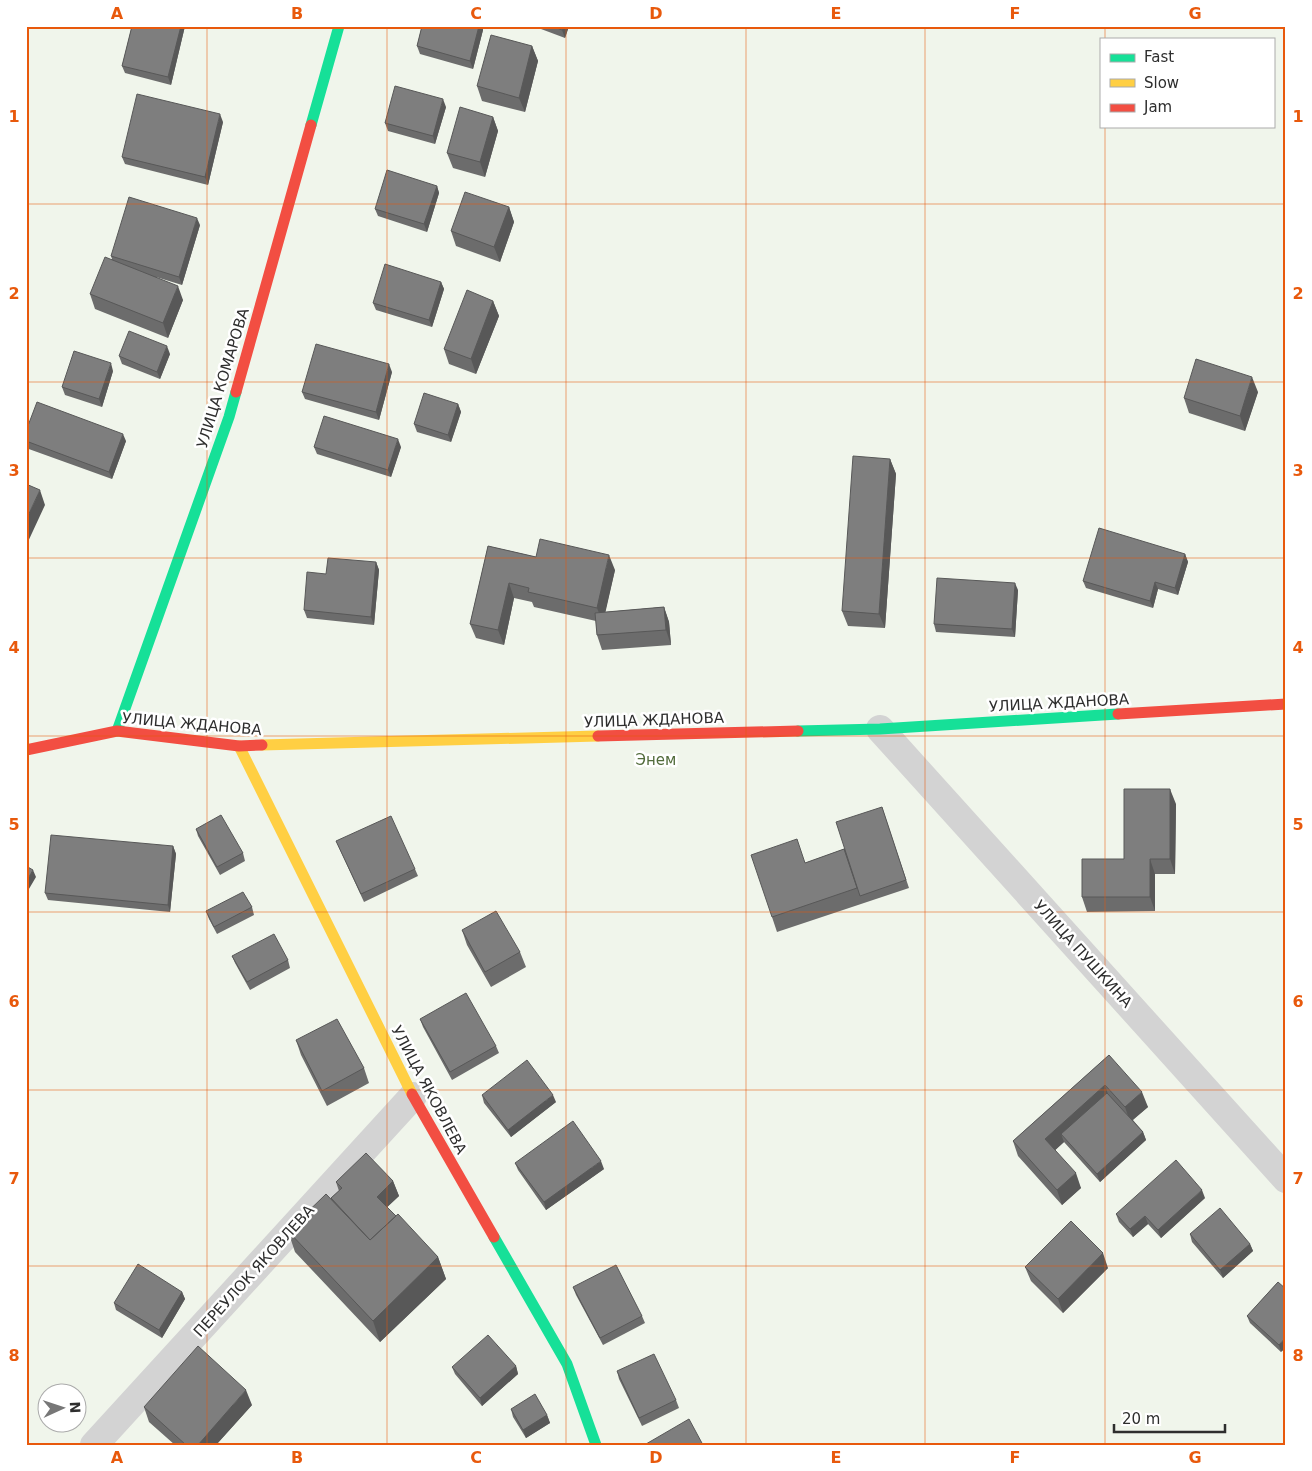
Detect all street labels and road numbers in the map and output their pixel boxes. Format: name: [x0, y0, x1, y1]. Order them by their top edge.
street label: УЛИЦА КОМАРОВА: [193, 305, 253, 450]
street label: УЛИЦА ЖДАНОВА: [989, 690, 1130, 716]
street label: УЛИЦА ЖДАНОВА: [121, 709, 263, 739]
street label: УЛИЦА ЖДАНОВА: [584, 709, 725, 731]
street label: УЛИЦА ПУШКИНА: [1030, 897, 1136, 1012]
street label: УЛИЦА ЯКОВЛЕВА: [388, 1023, 471, 1158]
street label: ПЕРЕУЛОК ЯКОВЛЕВА: [190, 1201, 319, 1341]

